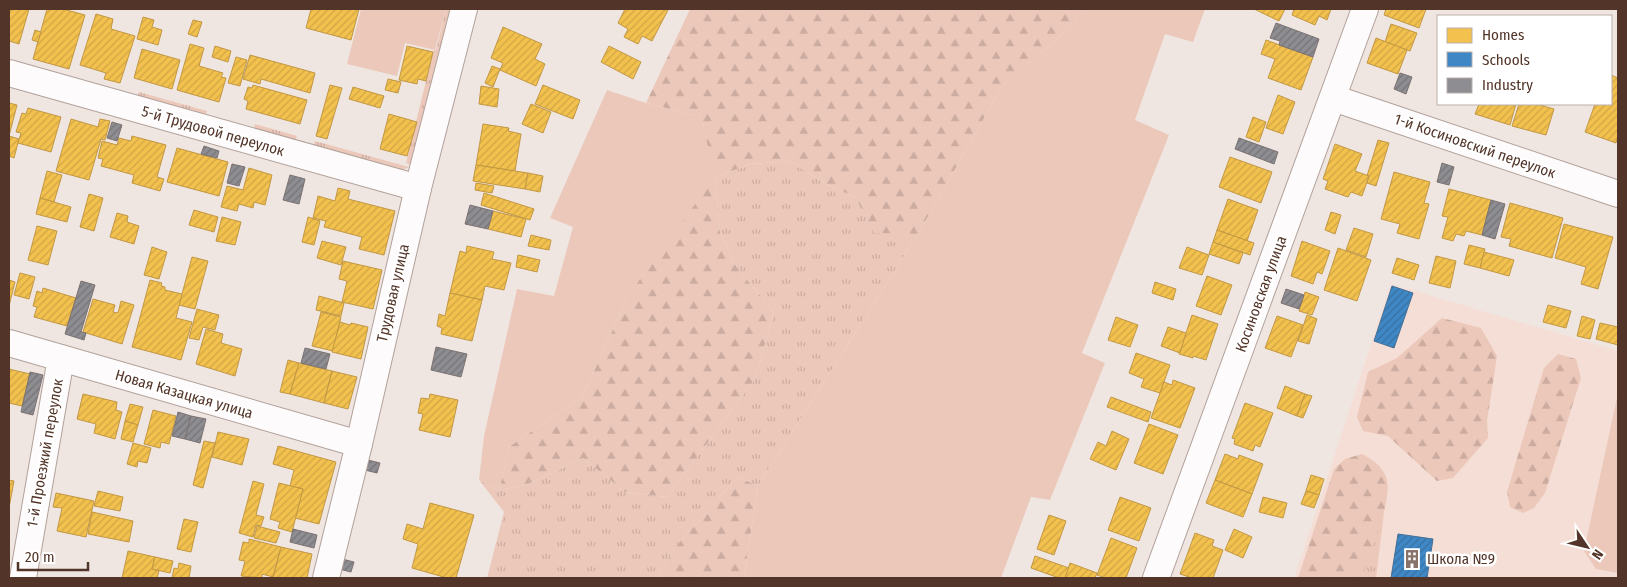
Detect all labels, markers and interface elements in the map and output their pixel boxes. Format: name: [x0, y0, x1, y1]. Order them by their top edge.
legend: [1437, 15, 1612, 105]
text: Homes: [1482, 26, 1524, 44]
text: Schools: [1482, 51, 1530, 69]
text: Industry: [1482, 76, 1533, 94]
street label: 5-й Трудовой переулок: [140, 102, 286, 160]
street label: 1-й Косиновский переулок: [1392, 110, 1558, 182]
street label: Косиновская улица: [1232, 233, 1290, 355]
street label: Трудовая улица: [373, 242, 413, 344]
street label: Новая Казацкая улица: [113, 366, 255, 422]
street label: 1-й Проезжий переулок: [23, 377, 67, 529]
north arrow: [1562, 522, 1612, 572]
scale bar: [18, 540, 88, 572]
text: N: [1588, 546, 1607, 562]
text: 20 m: [25, 548, 55, 566]
building icon: Школа №9: [1401, 548, 1423, 570]
place label: Школа №9: [1427, 550, 1495, 568]

